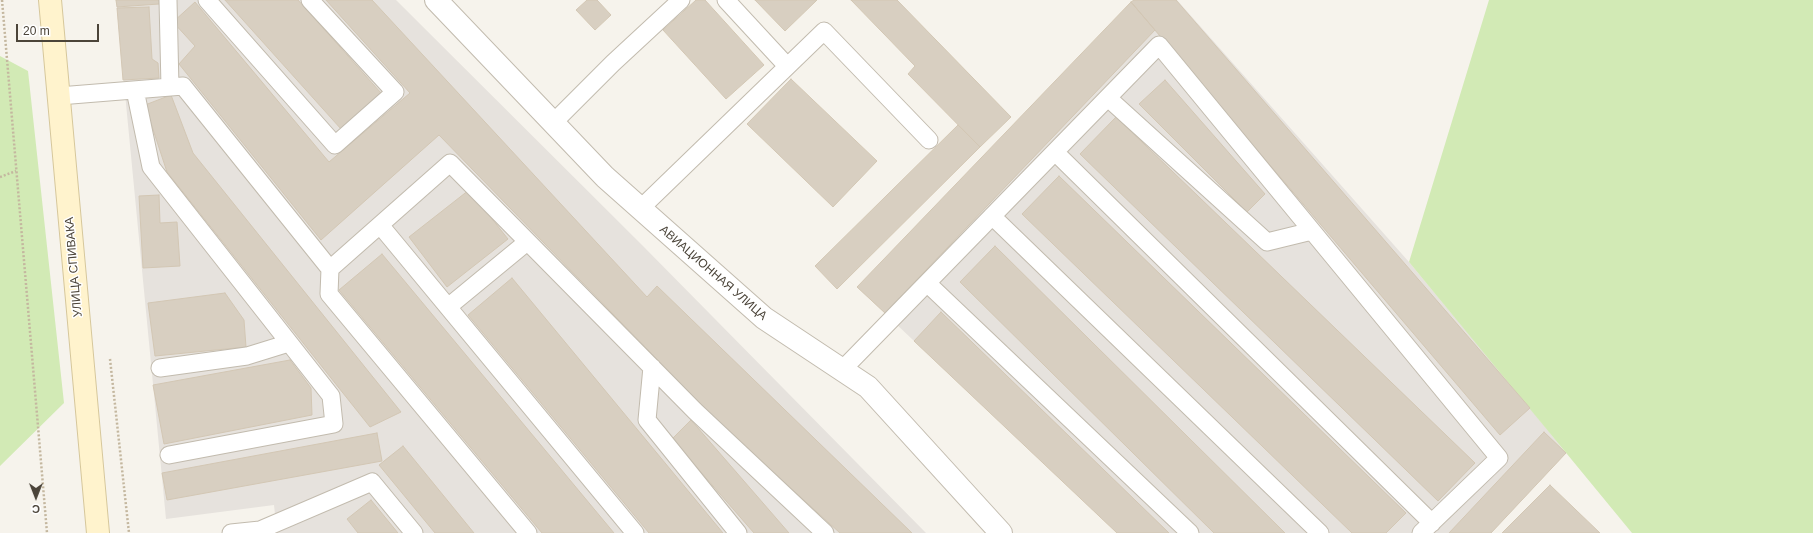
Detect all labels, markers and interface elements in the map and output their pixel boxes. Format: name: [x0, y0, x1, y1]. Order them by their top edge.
scale bar: [18, 16, 101, 42]
text: 20 m: [23, 24, 50, 38]
street label: УЛИЦА СПИВАКА: [62, 216, 86, 318]
street label: АВИАЦИОННАЯ УЛИЦА: [656, 222, 770, 324]
north arrow: [16, 477, 56, 517]
text: С: [32, 503, 40, 515]

